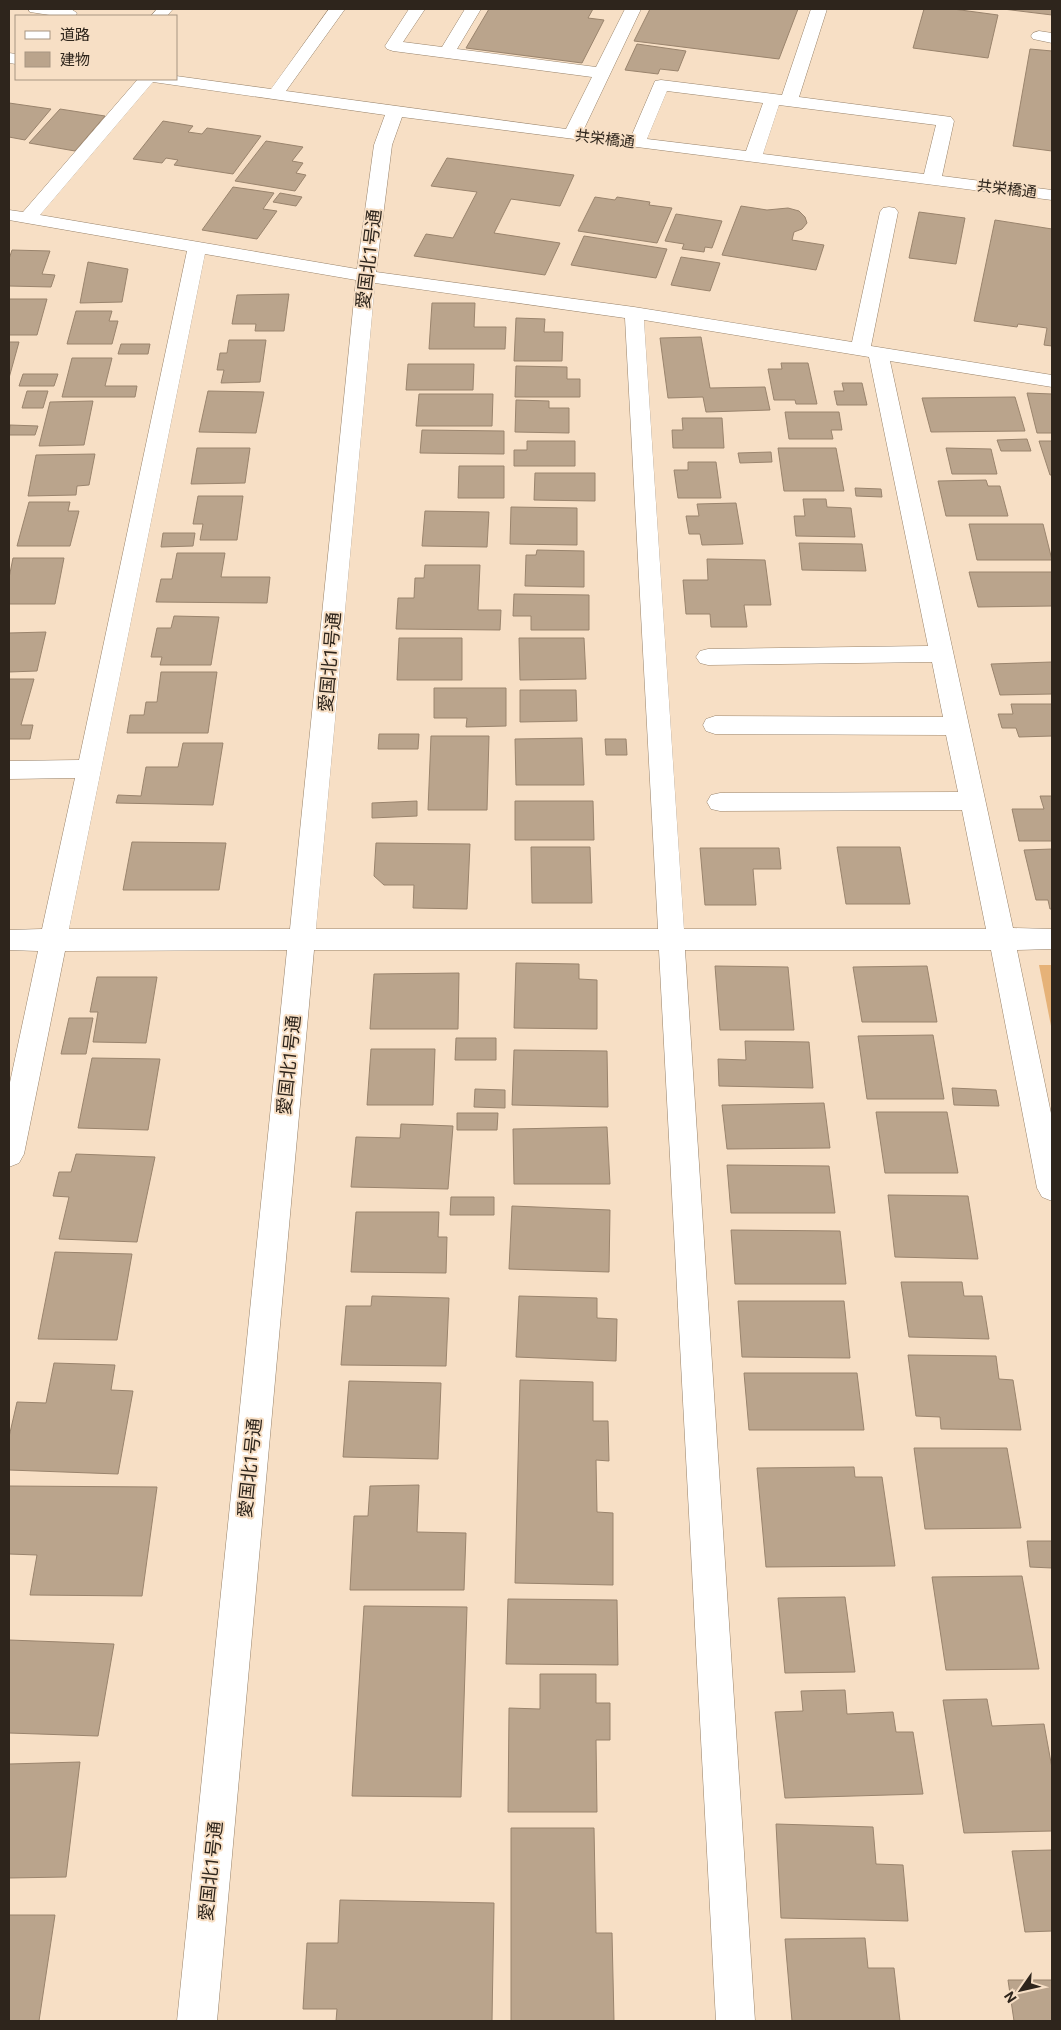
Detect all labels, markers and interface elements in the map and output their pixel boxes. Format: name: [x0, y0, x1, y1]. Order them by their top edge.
legend: [15, 15, 178, 80]
text: 道路: [60, 26, 90, 44]
text: 建物: [60, 51, 90, 69]
street label: 共栄橋通: [574, 126, 636, 152]
street label: 共栄橋通: [976, 176, 1038, 202]
street label: 愛国北1号通: [352, 208, 385, 310]
street label: 愛国北1号通: [315, 611, 344, 713]
street label: 愛国北1号通: [273, 1014, 304, 1116]
street label: 愛国北1号通: [234, 1417, 265, 1519]
street label: 愛国北1号通: [195, 1820, 226, 1922]
north arrow: [996, 1965, 1046, 2015]
text: N: [1001, 1989, 1020, 2006]

